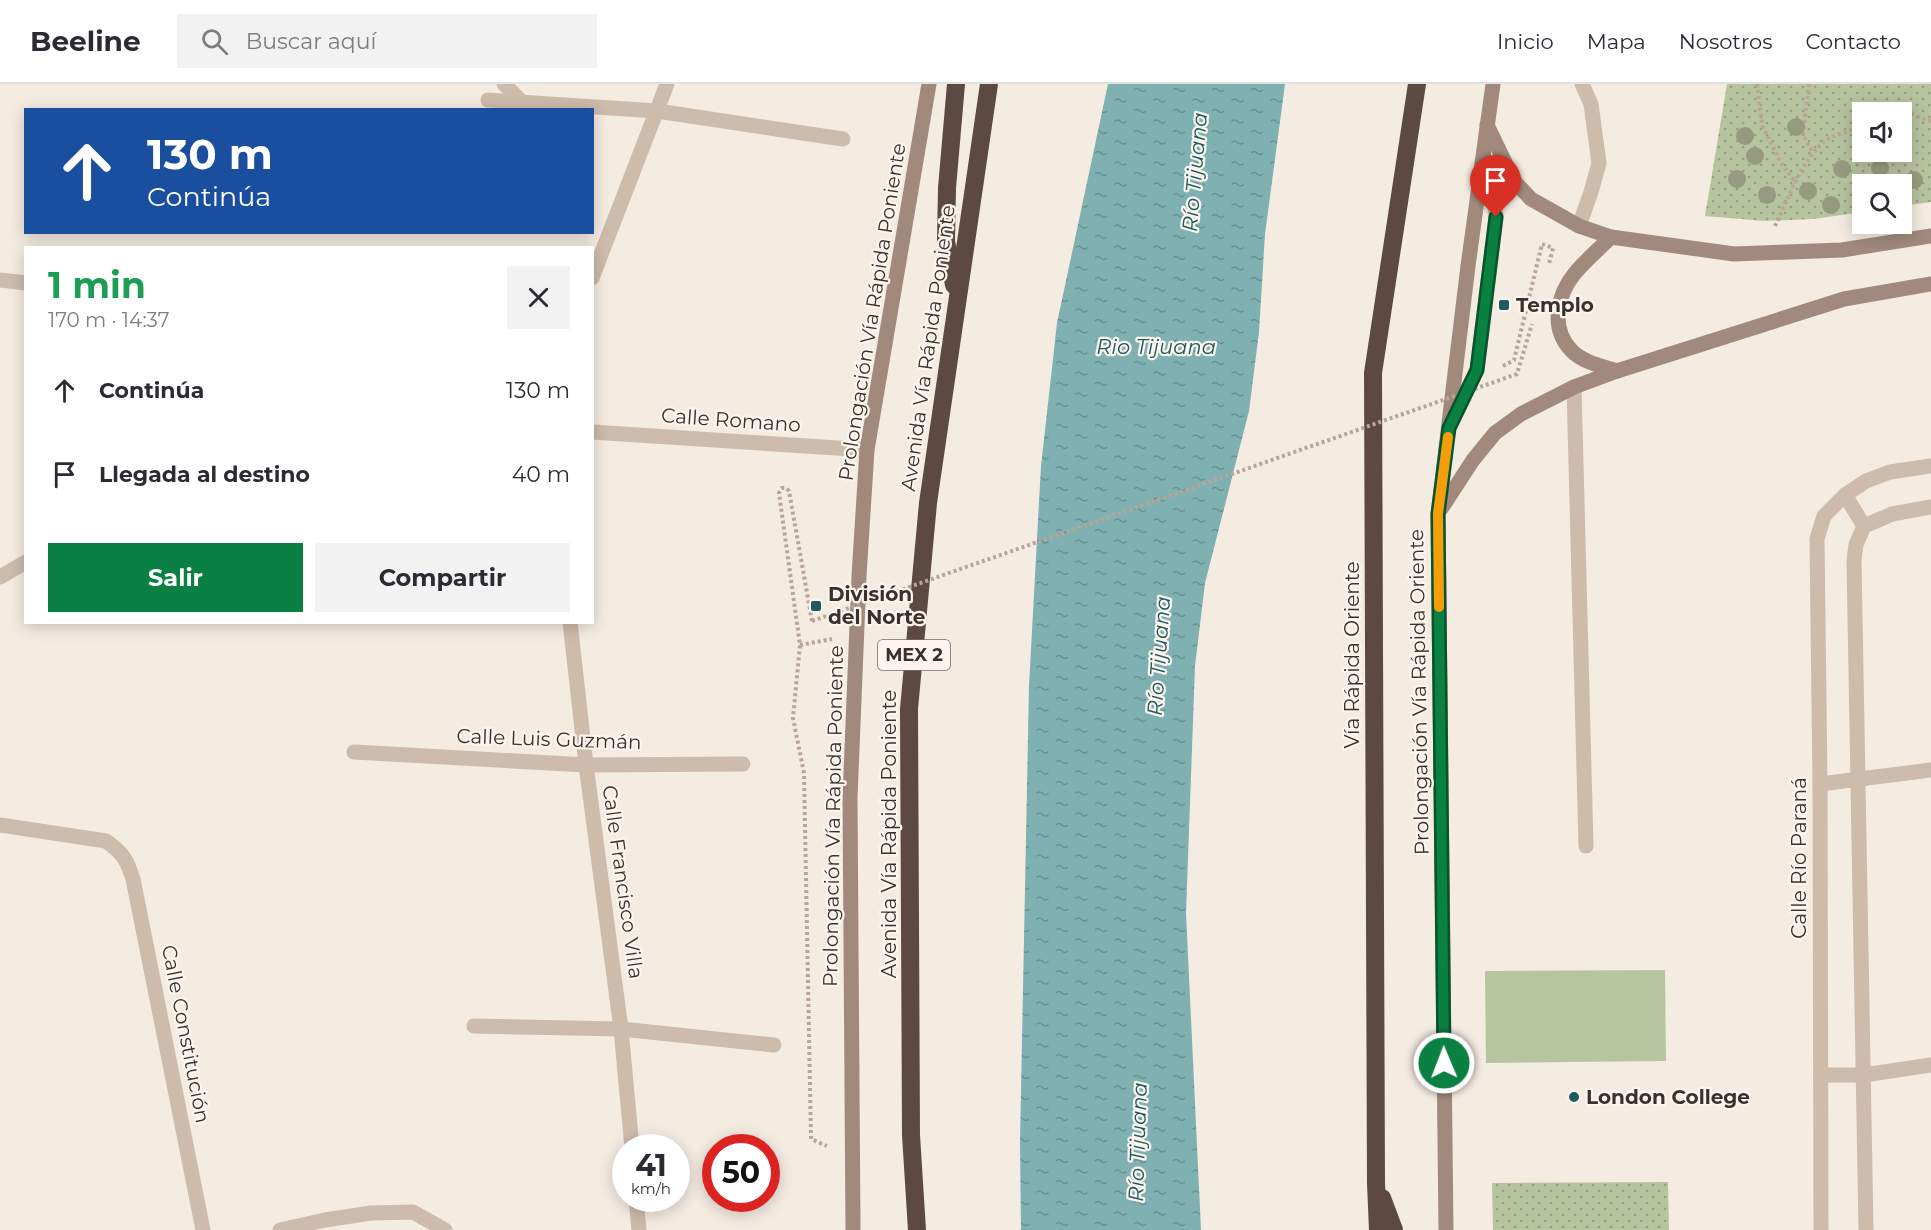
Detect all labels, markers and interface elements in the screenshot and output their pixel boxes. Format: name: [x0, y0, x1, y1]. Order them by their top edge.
search box: [177, 14, 597, 68]
text: Beeline: [30, 24, 141, 58]
icon: search: [198, 25, 231, 58]
text: Buscar aquí: [246, 28, 376, 55]
text: Inicio: [1497, 29, 1554, 54]
text: Mapa: [1587, 29, 1646, 54]
text: Nosotros: [1679, 29, 1772, 54]
text: Contacto: [1805, 29, 1901, 54]
map controls: [1852, 102, 1912, 234]
button: sound: [1852, 102, 1912, 162]
water label: Río Tijuana: [1177, 111, 1212, 233]
text: 130 m: [147, 128, 273, 180]
icon: ahead: [48, 132, 126, 210]
street label: Prolongación Vía Rápida Poniente: [833, 141, 911, 483]
pin: [1470, 155, 1521, 217]
icon: arrive: [1479, 164, 1512, 197]
button: search: [1852, 174, 1912, 234]
text: Continúa: [147, 180, 271, 213]
street label: Avenida Vía Rápida Poniente: [896, 203, 960, 493]
text: 1 min: [48, 263, 146, 307]
button: close: [507, 266, 570, 329]
place label: Templo: [1516, 293, 1594, 317]
marker: Templo: [1497, 298, 1511, 312]
text: 170 m · 14:37: [48, 308, 169, 332]
water label: Rio Tijuana: [1096, 334, 1216, 359]
icon: ahead: [48, 374, 81, 407]
text: Continúa: [99, 377, 204, 404]
text: 130 m: [506, 377, 570, 404]
street label: Calle Romano: [660, 403, 802, 437]
icon: arrive: [48, 458, 81, 491]
text: Llegada al destino: [99, 461, 310, 488]
text: 40 m: [512, 461, 570, 488]
street label: Prolongación Vía Rápida Oriente: [1404, 529, 1434, 855]
button: Salir: [48, 543, 303, 612]
button: Compartir: [315, 543, 570, 612]
street label: Vía Rápida Oriente: [1340, 561, 1364, 749]
place label: División del Norte: [828, 582, 925, 629]
water label: Río Tijuana: [1142, 595, 1175, 717]
marker: División del Norte: [809, 599, 823, 613]
road number: MEX 2: [878, 640, 950, 670]
street label: Prolongación Vía Rápida Poniente: [818, 645, 848, 987]
street label: Avenida Vía Rápida Poniente: [877, 690, 901, 978]
street label: Calle Luis Guzmán: [456, 724, 642, 754]
street label: Calle Río Paraná: [1787, 777, 1811, 939]
street label: Calle Francisco Villa: [598, 784, 648, 980]
street label: Calle Constitución: [157, 943, 215, 1125]
position arrow: [1412, 1031, 1476, 1095]
water label: Río Tijuana: [1123, 1082, 1152, 1202]
place label: London College: [1586, 1085, 1750, 1109]
marker: London College: [1567, 1090, 1581, 1104]
speed limit sign: 50: [702, 1134, 780, 1212]
text: 41: [635, 1147, 667, 1184]
text: km/h: [631, 1179, 671, 1198]

